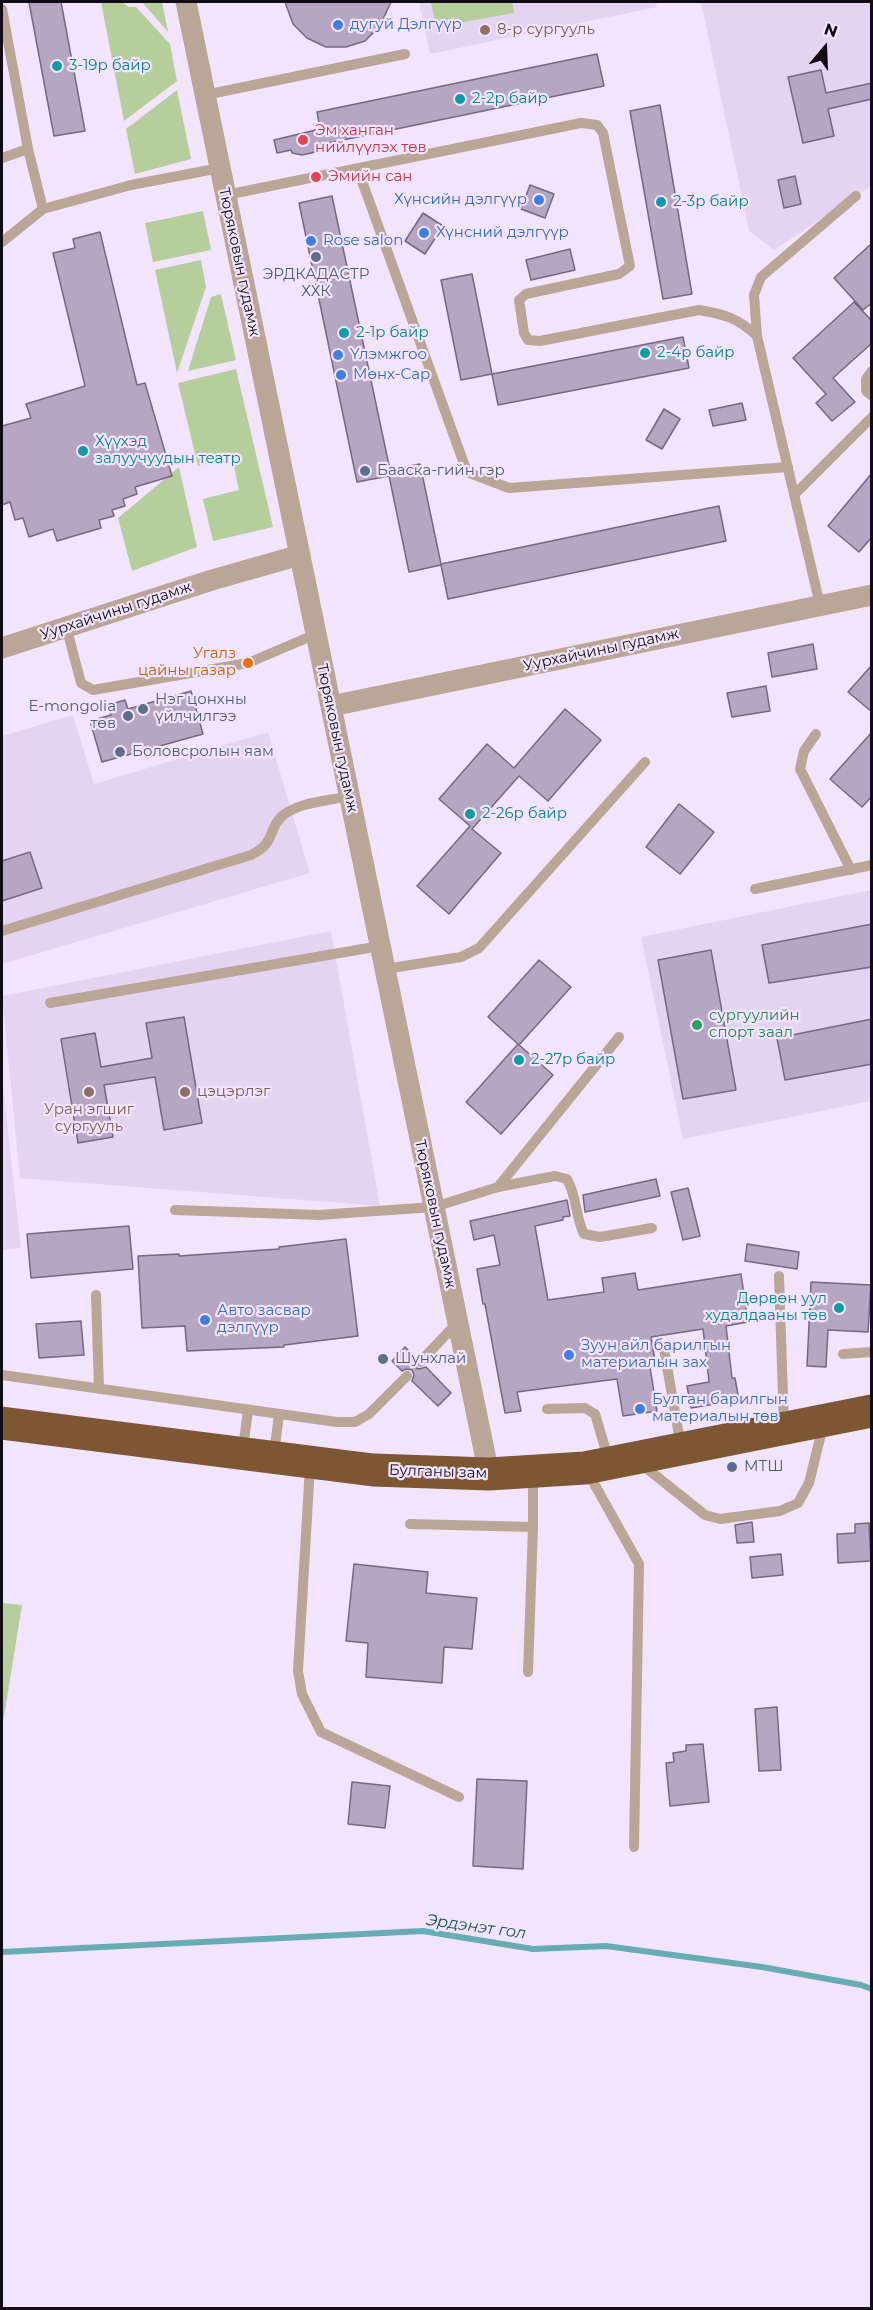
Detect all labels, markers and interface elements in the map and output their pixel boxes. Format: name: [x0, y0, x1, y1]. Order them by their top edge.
place label: дугуй Дэлгүүр: [350, 16, 462, 34]
marker: дугуй Дэлгүүр: [331, 18, 345, 32]
north arrow: [795, 18, 855, 78]
text: N: [822, 19, 840, 42]
place label: 8-р сургууль: [497, 21, 595, 39]
marker: 8-р сургууль: [478, 23, 492, 37]
place label: 3-19р байр: [69, 57, 151, 75]
marker: 3-19р байр: [50, 59, 64, 73]
place label: 2-2р байр: [472, 90, 548, 108]
marker: 2-2р байр: [453, 92, 467, 106]
place label: Эм ханган нийлүүлэх төв: [315, 122, 427, 157]
marker: Эм ханган нийлүүлэх төв: [296, 133, 310, 147]
place label: Эмийн сан: [328, 168, 412, 186]
marker: Эмийн сан: [309, 170, 323, 184]
street label: Тюряковын гудамж: [214, 186, 264, 338]
place label: Хүнсийн дэлгүүр: [394, 191, 527, 209]
marker: Хүнсийн дэлгүүр: [532, 193, 546, 207]
place label: 2-3р байр: [673, 193, 749, 211]
marker: 2-3р байр: [654, 195, 668, 209]
place label: Хүнсний дэлгүүр: [436, 224, 569, 242]
marker: Хүнсний дэлгүүр: [417, 226, 431, 240]
place label: Rose salon: [323, 232, 403, 250]
marker: Rose salon: [304, 234, 318, 248]
marker: ЭРДКАДАСТР ХХК: [309, 250, 323, 264]
place label: ЭРДКАДАСТР ХХК: [263, 266, 369, 301]
place label: 2-1р байр: [356, 324, 429, 342]
marker: 2-1р байр: [337, 326, 351, 340]
place label: 2-4р байр: [657, 344, 735, 362]
place label: Үлэмжгоо: [350, 346, 427, 364]
marker: 2-4р байр: [638, 346, 652, 360]
marker: Үлэмжгоо: [331, 348, 345, 362]
place label: Мөнх-Сар: [353, 366, 430, 384]
marker: Мөнх-Сар: [334, 368, 348, 382]
place label: Хүүхэд залуучуудын театр: [95, 433, 241, 468]
marker: Хүүхэд залуучуудын театр: [76, 444, 90, 458]
place label: Бааска-гийн гэр: [377, 462, 505, 480]
marker: Бааска-гийн гэр: [358, 464, 372, 478]
street label: Уурхайчины гудамж: [38, 578, 194, 644]
street label: Уурхайчины гудамж: [522, 625, 680, 675]
place label: Угалз цайны газар: [138, 645, 236, 680]
marker: Угалз цайны газар: [241, 656, 255, 670]
street label: Тюряковын гудамж: [312, 662, 362, 814]
place label: Нэг цонхны үйлчилгээ: [155, 691, 247, 726]
place label: E-mongolia төв: [28, 698, 116, 733]
marker: Нэг цонхны үйлчилгээ: [136, 702, 150, 716]
marker: E-mongolia төв: [121, 709, 135, 723]
place label: Боловсролын яам: [132, 743, 274, 761]
marker: Боловсролын яам: [113, 745, 127, 759]
place label: 2-26р байр: [482, 805, 567, 823]
marker: 2-26р байр: [463, 807, 477, 821]
place label: сургуулийн спорт заал: [709, 1007, 800, 1042]
marker: сургуулийн спорт заал: [690, 1018, 704, 1032]
place label: 2-27р байр: [531, 1051, 615, 1069]
marker: 2-27р байр: [512, 1053, 526, 1067]
place label: цэцэрлэг: [197, 1083, 270, 1101]
marker: Уран эгшиг сургууль: [82, 1085, 96, 1099]
marker: цэцэрлэг: [178, 1085, 192, 1099]
place label: Уран эгшиг сургууль: [44, 1101, 134, 1136]
street label: Тюряковын гудамж: [410, 1138, 460, 1290]
place label: Дөрвөн уул худалдааны төв: [705, 1290, 827, 1325]
marker: Дөрвөн уул худалдааны төв: [832, 1301, 846, 1315]
place label: Авто засвар дэлгүүр: [217, 1302, 311, 1337]
marker: Авто засвар дэлгүүр: [198, 1313, 212, 1327]
place label: Зуун айл барилгын материалын зах: [581, 1337, 731, 1372]
marker: Зуун айл барилгын материалын зах: [562, 1348, 576, 1362]
place label: Шунхлай: [395, 1350, 466, 1368]
marker: Шунхлай: [376, 1352, 390, 1366]
place label: Булган барилгын материалын төв: [652, 1391, 788, 1426]
marker: Булган барилгын материалын төв: [633, 1402, 647, 1416]
place label: МТШ: [744, 1458, 784, 1476]
marker: МТШ: [725, 1460, 739, 1474]
street label: Булганы зам: [388, 1461, 488, 1483]
water label: Эрдэнэт гол: [425, 1910, 527, 1944]

